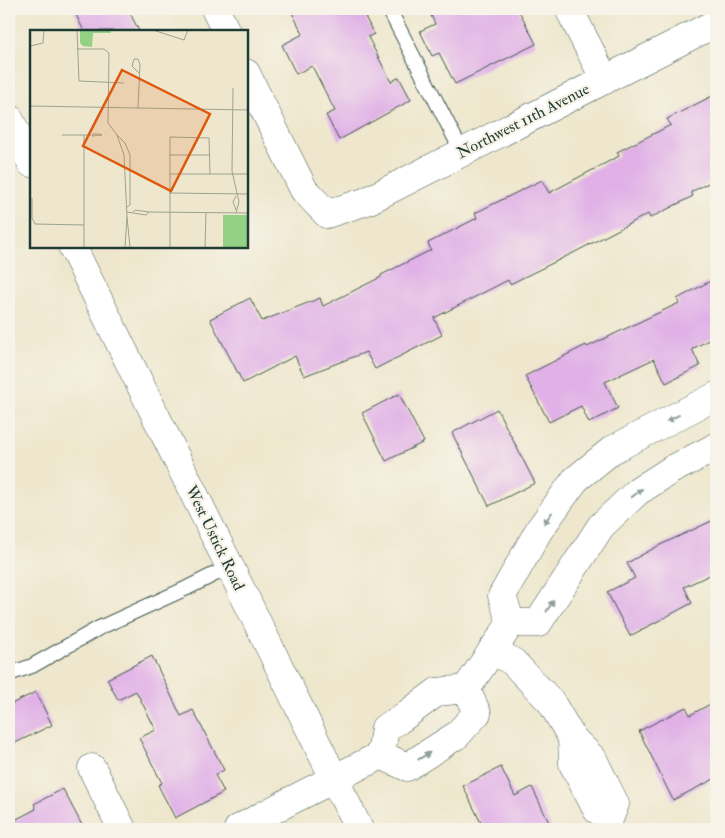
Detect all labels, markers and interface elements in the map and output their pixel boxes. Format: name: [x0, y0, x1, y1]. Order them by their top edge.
inset map: [30, 30, 248, 248]
street label: Northwest 11th Avenue: [453, 79, 593, 163]
one-way arrow: [666, 414, 680, 422]
street label: West Ustick Road: [181, 481, 249, 594]
one-way arrow: [631, 487, 644, 498]
one-way arrow: [543, 511, 553, 524]
one-way arrow: [545, 599, 555, 612]
one-way arrow: [418, 752, 431, 761]

